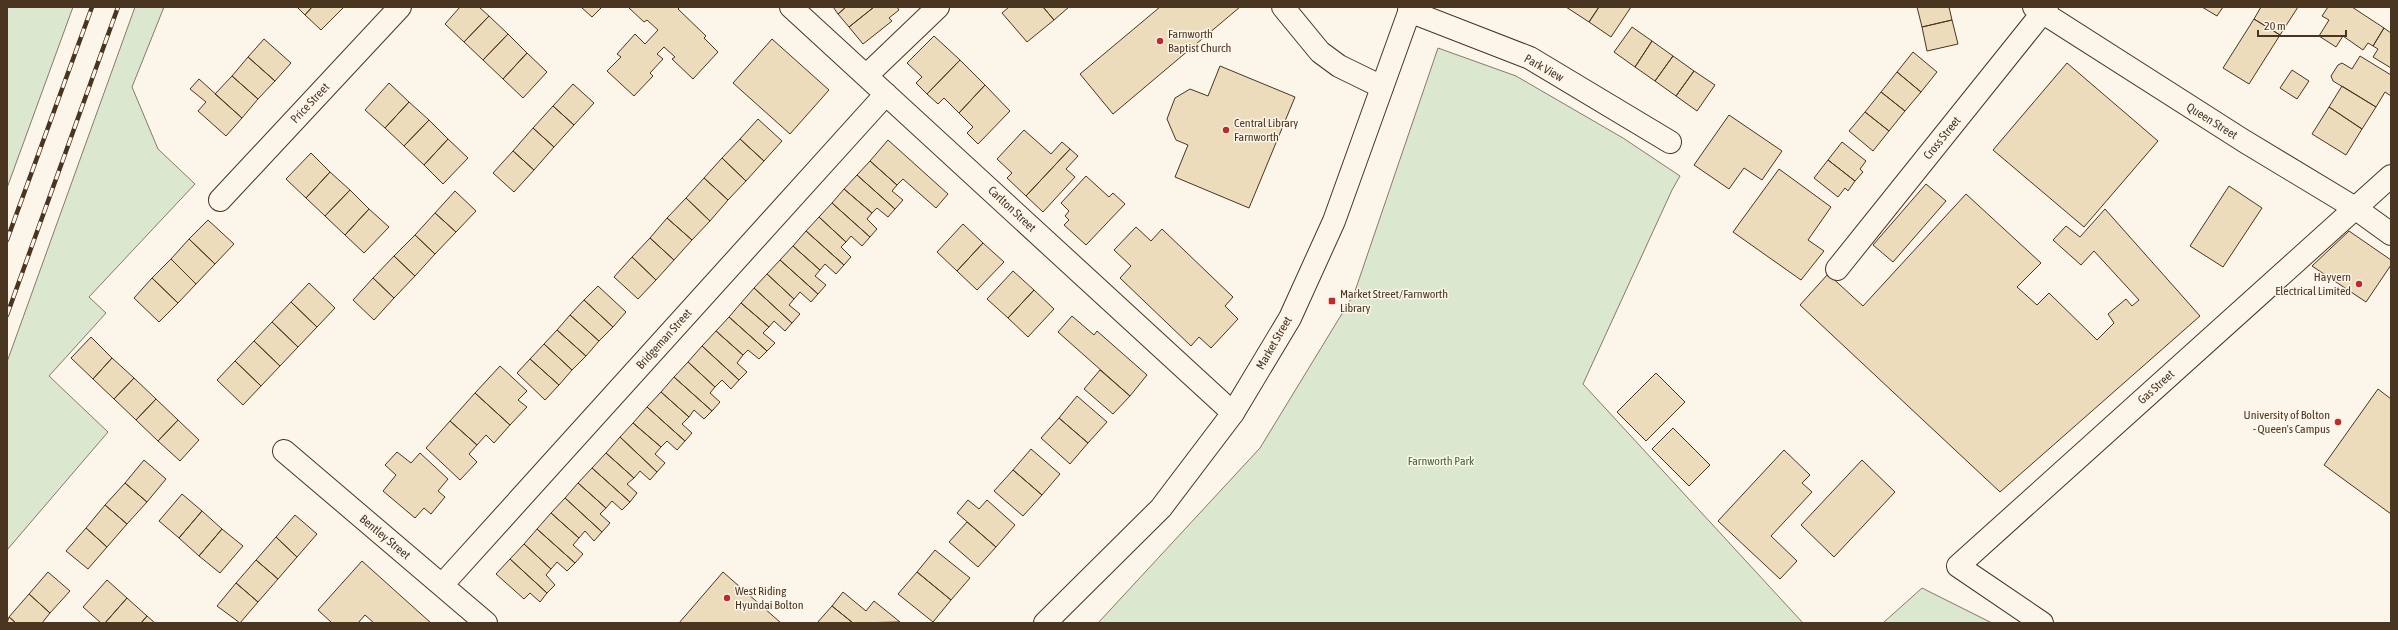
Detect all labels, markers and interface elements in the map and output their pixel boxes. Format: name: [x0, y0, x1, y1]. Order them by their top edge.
scale bar: [2258, 12, 2346, 38]
text: 20 m: [2264, 19, 2286, 33]
place label: Farnworth Baptist Church: [1168, 27, 1231, 55]
marker: Farnworth Baptist Church: [1155, 36, 1165, 46]
street label: Park View: [1522, 51, 1566, 85]
street label: Price Street: [288, 80, 333, 126]
street label: Queen Street: [2184, 100, 2241, 142]
street label: Cross Street: [1921, 113, 1964, 162]
place label: Central Library Farnworth: [1234, 116, 1298, 144]
marker: Central Library Farnworth: [1221, 125, 1231, 135]
street label: Carlton Street: [985, 183, 1039, 235]
place label: Hayvern Electrical Limited: [2275, 270, 2351, 298]
marker: Hayvern Electrical Limited: [2354, 279, 2364, 289]
place label: Market Street/Farnworth Library: [1340, 287, 1448, 315]
marker: Market Street/Farnworth Library: [1327, 296, 1337, 306]
street label: Bridgeman Street: [633, 306, 695, 372]
street label: Market Street: [1253, 313, 1295, 372]
street label: Gas Street: [2135, 367, 2177, 407]
place label: University of Bolton - Queen's Campus: [2244, 408, 2330, 436]
marker: University of Bolton - Queen's Campus: [2333, 417, 2343, 427]
park label: Farnworth Park: [1408, 454, 1475, 468]
street label: Bentley Street: [357, 512, 414, 563]
place label: West Riding Hyundai Bolton: [735, 584, 804, 612]
marker: West Riding Hyundai Bolton: [722, 593, 732, 603]

